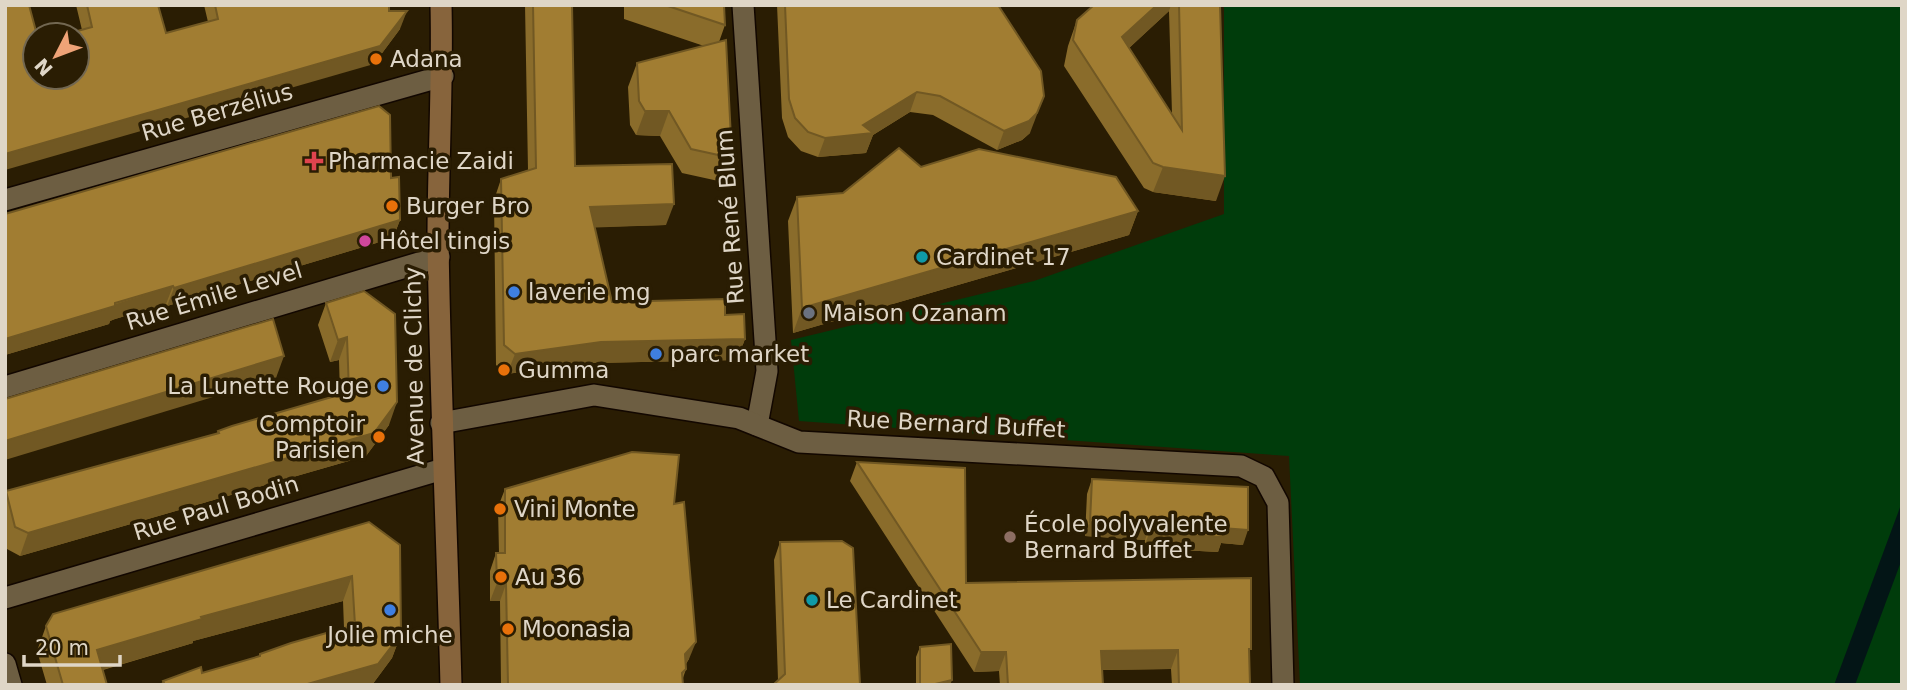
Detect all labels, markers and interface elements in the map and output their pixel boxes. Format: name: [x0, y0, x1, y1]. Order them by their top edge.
north arrow: [21, 21, 91, 91]
place label: Adana: [390, 46, 463, 72]
marker: Adana: [368, 51, 384, 67]
text: N: [30, 54, 57, 81]
street label: Rue Berzélius: [138, 78, 296, 146]
street label: Rue René Blum: [711, 129, 749, 305]
place label: Pharmacie Zaidi: [328, 148, 514, 174]
marker: Pharmacie Zaidi: [306, 153, 322, 169]
place label: Burger Bro: [406, 193, 530, 219]
marker: Burger Bro: [384, 198, 400, 214]
place label: Hôtel tingis: [379, 228, 510, 254]
marker: Hôtel tingis: [357, 233, 373, 249]
place label: Cardinet 17: [936, 244, 1071, 270]
marker: Cardinet 17: [914, 249, 930, 265]
street label: Rue Émile Level: [122, 256, 305, 335]
street label: Avenue de Clichy: [399, 267, 429, 465]
place label: laverie mg: [528, 279, 651, 305]
marker: laverie mg: [506, 284, 522, 300]
place label: Maison Ozanam: [823, 300, 1007, 326]
marker: Maison Ozanam: [801, 305, 817, 321]
place label: parc market: [670, 341, 809, 367]
marker: parc market: [648, 346, 664, 362]
place label: Gumma: [518, 357, 609, 383]
marker: Gumma: [496, 362, 512, 378]
place label: La Lunette Rouge: [167, 373, 369, 399]
marker: La Lunette Rouge: [375, 378, 391, 394]
street label: Rue Bernard Buffet: [846, 405, 1066, 443]
place label: Comptoir Parisien: [259, 411, 366, 463]
marker: Comptoir Parisien: [371, 429, 387, 445]
street label: Rue Paul Bodin: [130, 470, 302, 546]
place label: Vini Monte: [514, 496, 636, 522]
marker: Vini Monte: [492, 501, 508, 517]
place label: École polyvalente Bernard Buffet: [1024, 510, 1228, 563]
marker: École polyvalente Bernard Buffet: [1002, 529, 1018, 545]
place label: Au 36: [515, 564, 582, 590]
marker: Au 36: [493, 569, 509, 585]
place label: Le Cardinet: [826, 587, 958, 613]
marker: Le Cardinet: [804, 592, 820, 608]
marker: Jolie miche: [382, 602, 398, 618]
place label: Moonasia: [522, 616, 631, 642]
marker: Moonasia: [500, 621, 516, 637]
place label: Jolie miche: [325, 622, 453, 648]
scale bar: [24, 624, 121, 668]
text: 20 m: [35, 636, 89, 660]

